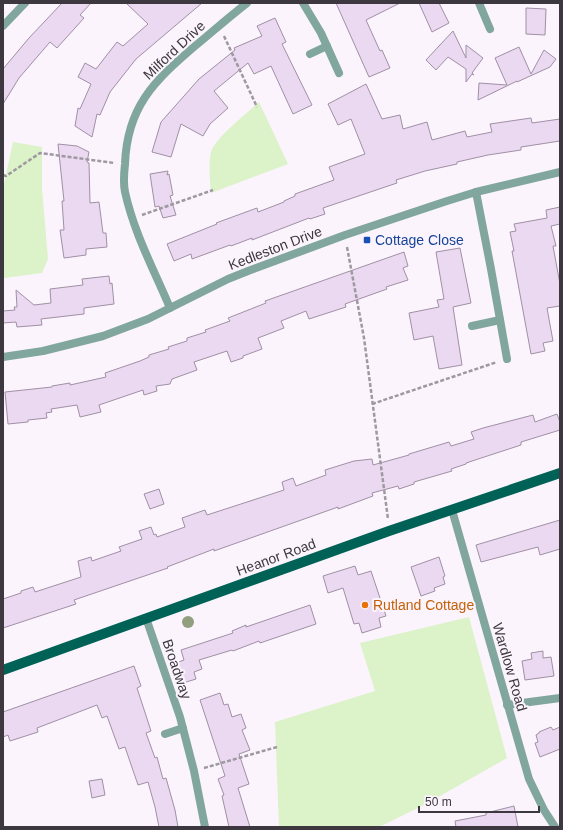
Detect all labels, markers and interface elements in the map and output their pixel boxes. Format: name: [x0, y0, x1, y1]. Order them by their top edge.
street label: Milford Drive: [140, 17, 208, 83]
street label: Kedleston Drive: [226, 223, 324, 273]
place label: Cottage Close: [375, 232, 464, 248]
marker: Cottage Close: [362, 235, 372, 245]
street label: Heanor Road: [234, 535, 318, 579]
place label: Rutland Cottage: [373, 597, 474, 613]
marker: Rutland Cottage: [360, 600, 370, 610]
street label: Wardlow Road: [490, 621, 530, 713]
street label: Broadway: [159, 637, 195, 701]
scale bar: [419, 788, 539, 814]
text: 50 m: [425, 795, 452, 809]

